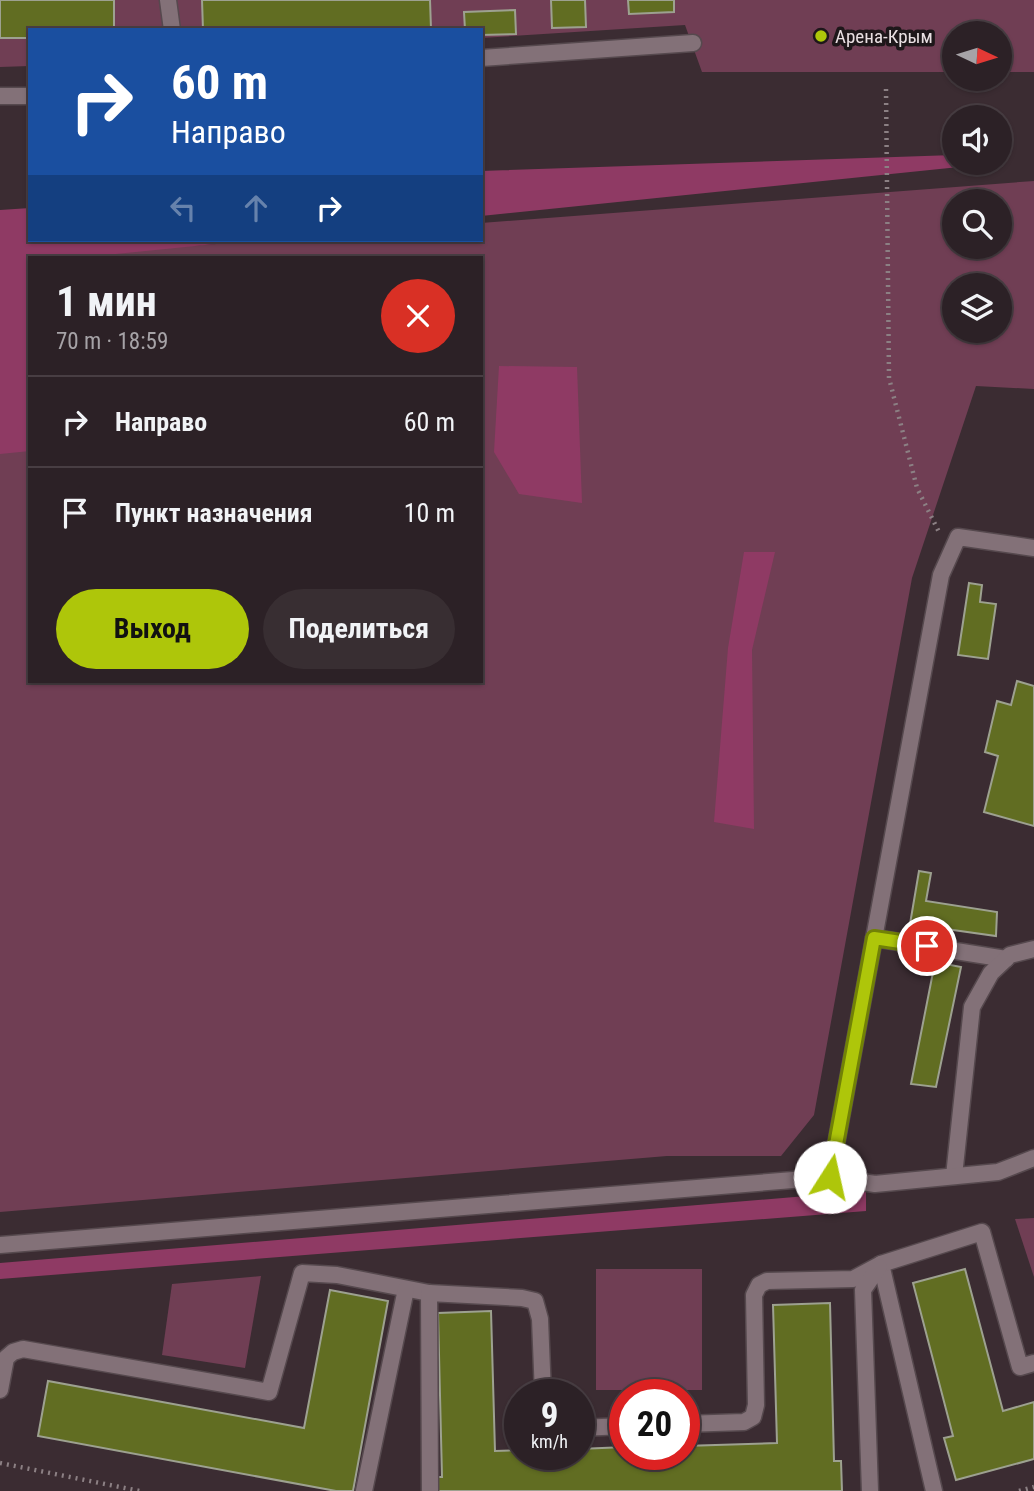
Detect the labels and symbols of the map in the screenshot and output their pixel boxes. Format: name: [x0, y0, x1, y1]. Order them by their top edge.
north arrow: [942, 21, 1012, 91]
place label: Арена-Крым: [835, 25, 933, 48]
marker: Арена-Крым: [813, 28, 829, 44]
pin: [897, 916, 957, 976]
position arrow: [793, 1140, 867, 1214]
speed limit sign: 20: [609, 1379, 700, 1470]

